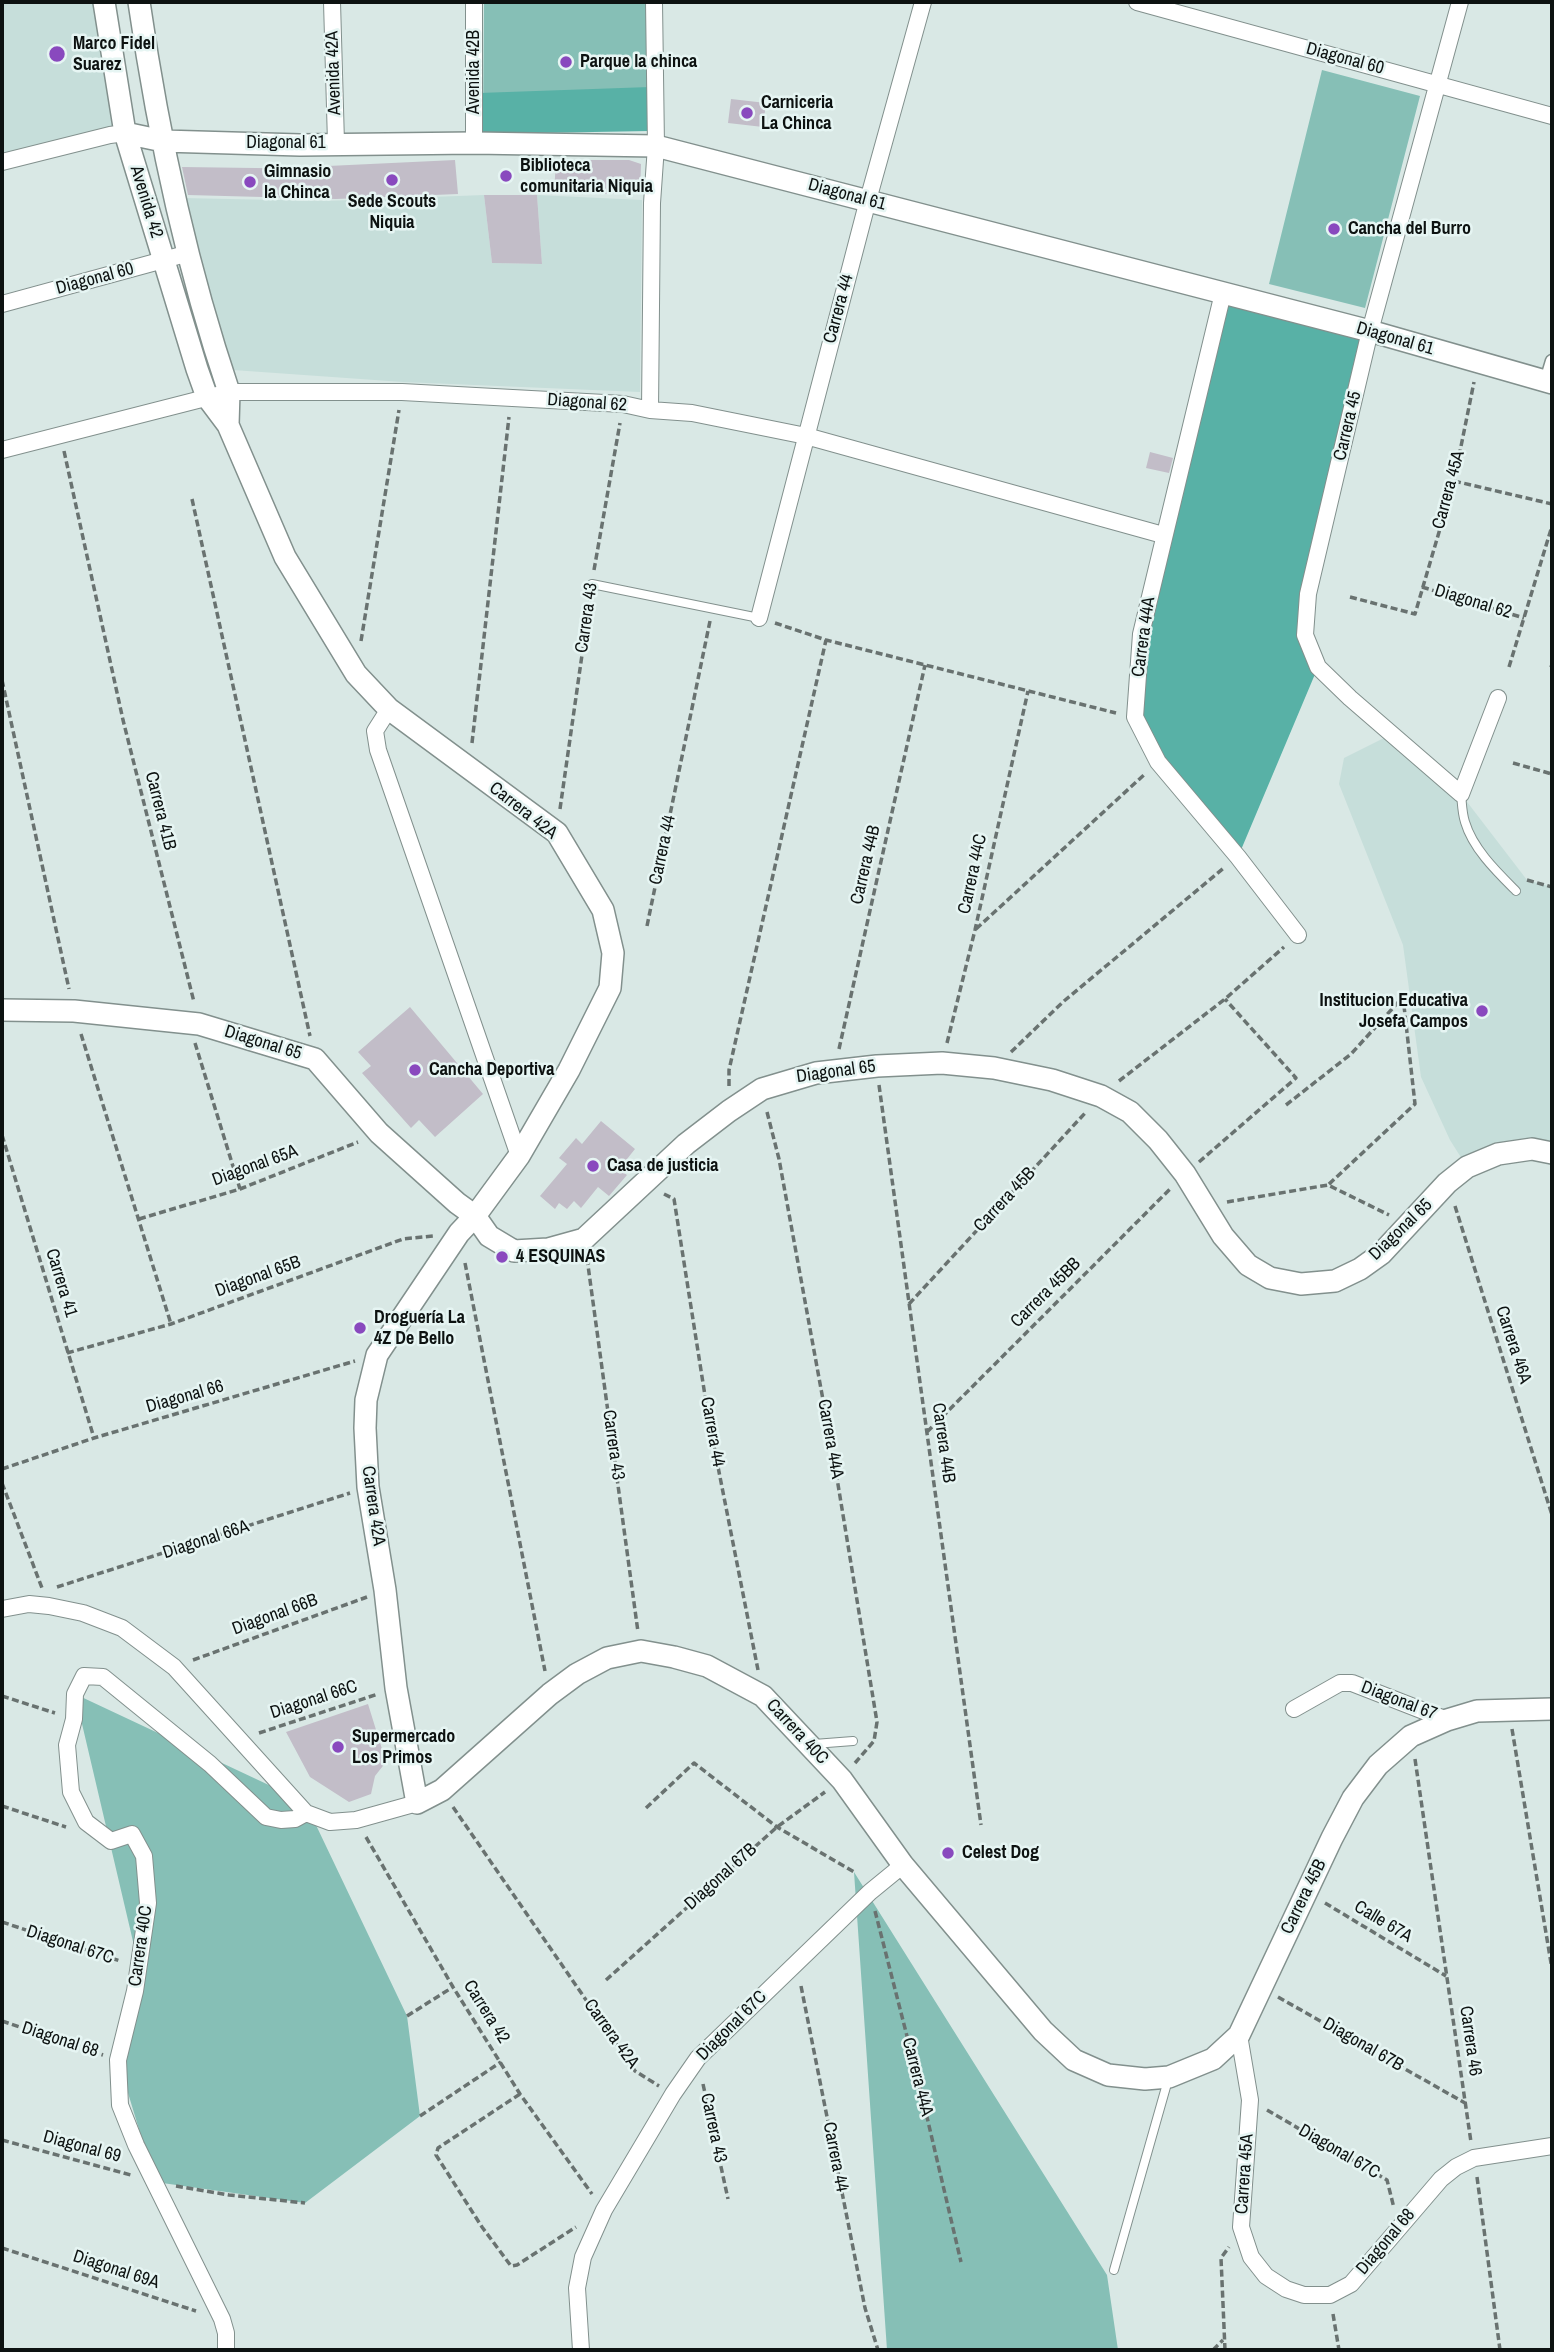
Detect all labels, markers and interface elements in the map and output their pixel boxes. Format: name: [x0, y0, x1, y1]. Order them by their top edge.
street label: Avenida 42B: [463, 30, 485, 114]
street label: Avenida 42A: [322, 31, 346, 115]
place label: Marco Fidel Suarez: [73, 33, 155, 76]
street label: Diagonal 60: [1304, 38, 1386, 80]
marker: Marco Fidel Suarez: [47, 44, 67, 64]
place label: Parque la chinca: [580, 51, 697, 73]
marker: Parque la chinca: [558, 54, 574, 70]
place label: Carniceria La Chinca: [761, 92, 833, 134]
marker: Carniceria La Chinca: [739, 105, 755, 121]
street label: Diagonal 61: [246, 132, 326, 154]
place label: Biblioteca comunitaria Niquia: [520, 155, 653, 198]
place label: Gimnasio la Chinca: [264, 161, 331, 204]
street label: Avenida 42: [125, 163, 167, 241]
marker: Biblioteca comunitaria Niquia: [498, 168, 514, 184]
marker: Sede Scouts Niquia: [384, 172, 400, 188]
marker: Gimnasio la Chinca: [242, 174, 258, 190]
street label: Diagonal 61: [806, 174, 888, 216]
place label: Sede Scouts Niquia: [348, 191, 436, 234]
place label: Cancha del Burro: [1348, 218, 1471, 240]
marker: Cancha del Burro: [1326, 221, 1342, 237]
street label: Diagonal 60: [54, 258, 136, 300]
street label: Carrera 44: [819, 272, 859, 346]
street label: Diagonal 61: [1354, 318, 1436, 360]
street label: Diagonal 62: [547, 389, 627, 417]
street label: Carrera 45: [1330, 389, 1366, 463]
street label: Carrera 45A: [1428, 448, 1470, 532]
street label: Diagonal 62: [1432, 580, 1514, 624]
street label: Carrera 43: [571, 582, 603, 654]
street label: Carrera 44A: [1128, 596, 1160, 678]
street label: Carrera 41B: [140, 769, 180, 853]
street label: Carrera 42A: [485, 778, 561, 844]
street label: Carrera 44: [645, 813, 681, 887]
street label: Carrera 44B: [846, 823, 886, 907]
street label: Carrera 44C: [954, 832, 992, 916]
place label: Institucion Educativa Josefa Campos: [1320, 990, 1468, 1032]
marker: Institucion Educativa Josefa Campos: [1474, 1003, 1490, 1019]
street label: Diagonal 65: [222, 1021, 304, 1065]
street label: Diagonal 65: [795, 1056, 877, 1088]
place label: Cancha Deportiva: [429, 1059, 554, 1081]
marker: Cancha Deportiva: [407, 1062, 423, 1078]
street label: Diagonal 65A: [209, 1141, 301, 1191]
place label: Casa de justicia: [607, 1155, 719, 1177]
marker: Casa de justicia: [585, 1158, 601, 1174]
street label: Carrera 45B: [970, 1163, 1040, 1237]
street label: Diagonal 65: [1365, 1195, 1437, 1265]
street label: Carrera 41: [40, 1246, 82, 1320]
place label: 4 ESQUINAS: [516, 1246, 605, 1268]
marker: 4 ESQUINAS: [494, 1249, 510, 1265]
street label: Diagonal 65B: [212, 1252, 304, 1302]
street label: Carrera 45BB: [1006, 1253, 1086, 1333]
street label: Carrera 46A: [1490, 1303, 1536, 1387]
place label: Droguería La 4Z De Bello: [374, 1307, 465, 1350]
marker: Droguería La 4Z De Bello: [352, 1320, 368, 1336]
street label: Diagonal 66: [144, 1376, 226, 1418]
street label: Carrera 44: [695, 1395, 729, 1469]
street label: Carrera 44A: [812, 1398, 848, 1480]
street label: Carrera 44B: [927, 1402, 959, 1484]
street label: Carrera 43: [597, 1409, 629, 1481]
street label: Carrera 42A: [357, 1465, 389, 1547]
street label: Diagonal 66A: [160, 1516, 252, 1564]
street label: Diagonal 66B: [229, 1590, 321, 1640]
street label: Diagonal 66C: [268, 1676, 360, 1724]
street label: Diagonal 67: [1358, 1677, 1440, 1725]
street label: Carrera 40C: [761, 1695, 833, 1769]
place label: Supermercado Los Primos: [352, 1726, 455, 1768]
marker: Supermercado Los Primos: [330, 1739, 346, 1755]
street label: Diagonal 67B: [681, 1839, 761, 1915]
place label: Celest Dog: [962, 1842, 1039, 1864]
marker: Celest Dog: [940, 1845, 956, 1861]
street label: Carrera 45B: [1277, 1856, 1331, 1938]
street label: Calle 67A: [1350, 1896, 1416, 1948]
street label: Carrera 40C: [125, 1904, 157, 1988]
street label: Diagonal 67C: [24, 1921, 116, 1969]
street label: Carrera 42: [458, 1976, 514, 2048]
street label: Diagonal 67C: [692, 1986, 772, 2066]
street label: Carrera 42A: [579, 1995, 643, 2073]
street label: Carrera 46: [1454, 2005, 1486, 2077]
street label: Diagonal 67B: [1319, 2013, 1407, 2077]
street label: Diagonal 68: [19, 2017, 101, 2063]
street label: Carrera 44A: [897, 2035, 937, 2119]
street label: Carrera 43: [695, 2091, 731, 2165]
street label: Carrera 44: [818, 2120, 852, 2194]
street label: Diagonal 67C: [1295, 2120, 1383, 2184]
street label: Diagonal 69: [41, 2126, 123, 2168]
street label: Carrera 45A: [1231, 2133, 1259, 2215]
street label: Diagonal 68: [1352, 2205, 1420, 2279]
street label: Diagonal 69A: [70, 2246, 162, 2294]

